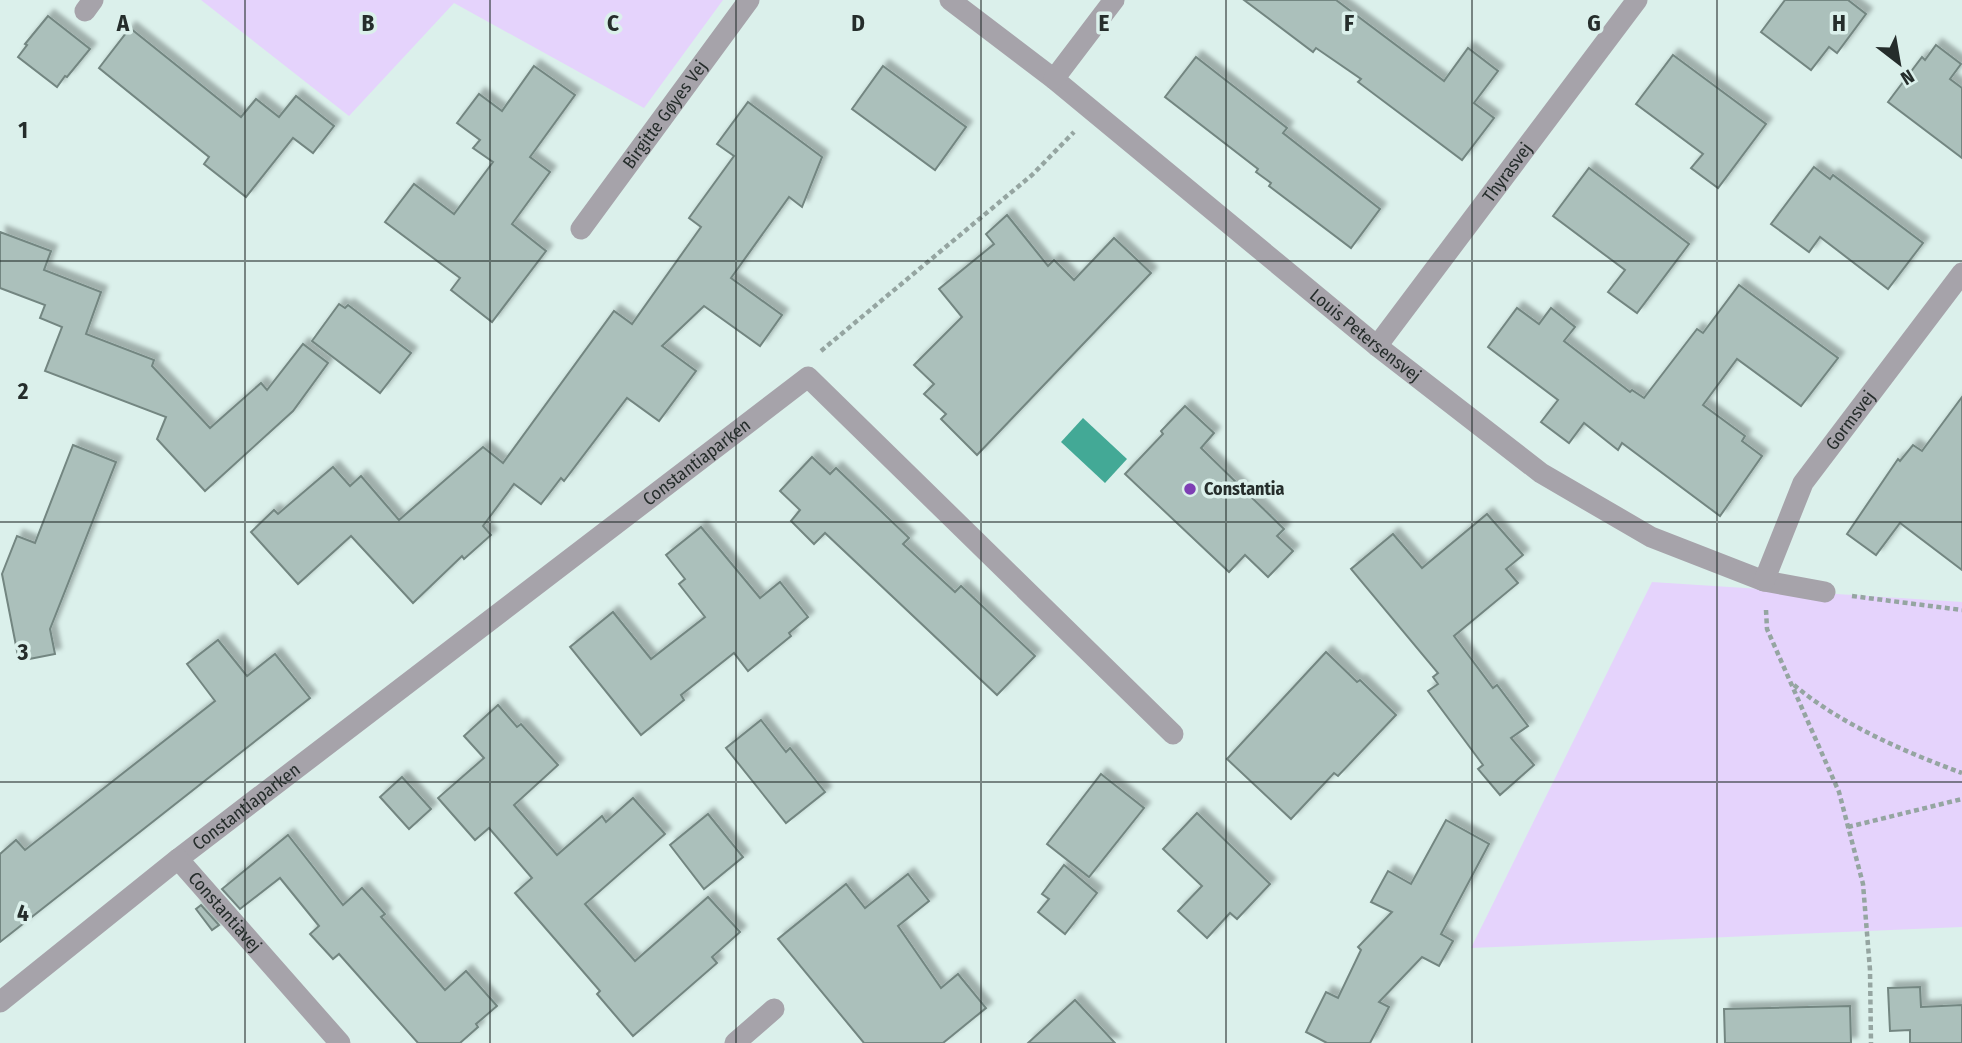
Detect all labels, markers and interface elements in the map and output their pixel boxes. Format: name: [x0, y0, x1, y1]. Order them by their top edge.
text: A: [116, 9, 130, 37]
text: B: [362, 9, 375, 37]
text: C: [607, 9, 619, 37]
text: D: [851, 9, 865, 37]
text: E: [1099, 9, 1110, 37]
text: F: [1344, 9, 1354, 37]
text: G: [1587, 9, 1601, 37]
text: H: [1832, 9, 1846, 37]
north arrow: [1864, 28, 1934, 98]
street label: Birgitte Gøyes Vej: [618, 56, 712, 173]
text: N: [1897, 64, 1918, 90]
text: 1: [18, 116, 28, 144]
street label: Thyrasvej: [1478, 138, 1537, 207]
street label: Louis Petersensvej: [1305, 284, 1425, 387]
text: 2: [17, 377, 29, 405]
street label: Gormsvej: [1821, 386, 1880, 454]
street label: Constantiaparken: [638, 414, 755, 510]
place label: Constantia: [1204, 478, 1285, 500]
marker: Constantia: [1182, 481, 1198, 497]
text: 3: [17, 638, 29, 666]
street label: Constantiaparken: [188, 759, 305, 855]
street label: Constantiavej: [183, 867, 266, 957]
text: 4: [17, 899, 29, 927]

